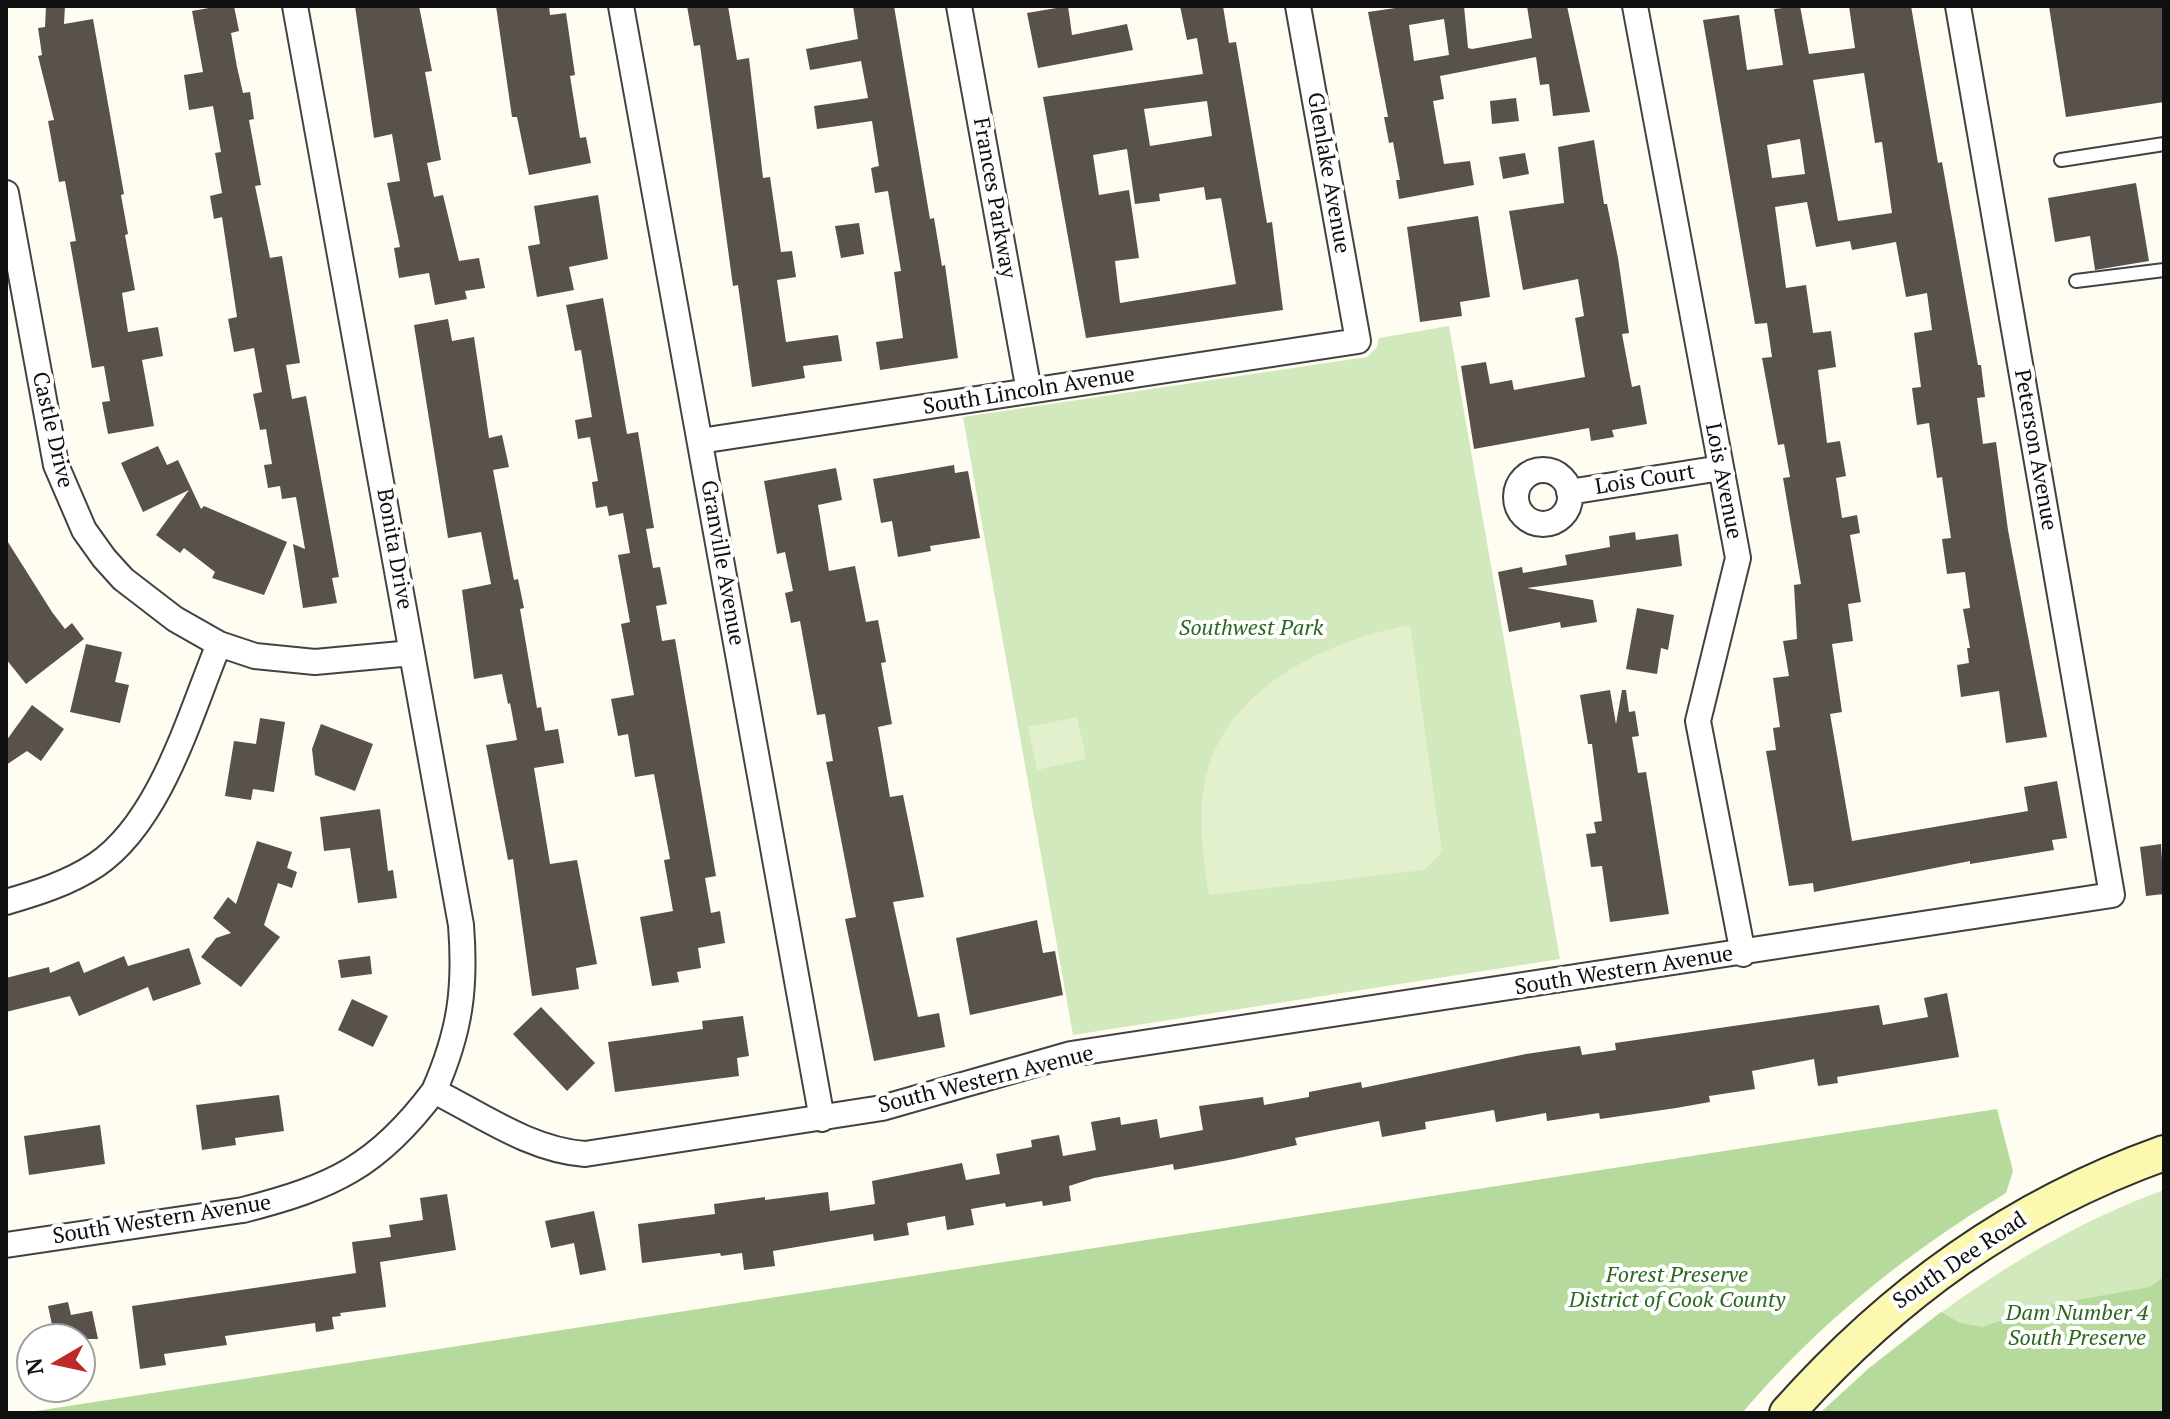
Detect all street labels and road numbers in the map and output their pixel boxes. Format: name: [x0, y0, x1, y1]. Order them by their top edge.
street label: Glenlake Avenue: [1301, 90, 1355, 256]
street label: Frances Parkway: [967, 116, 1021, 280]
street label: South Lincoln Avenue: [921, 361, 1137, 421]
street label: Peterson Avenue: [2008, 367, 2062, 533]
street label: Castle Drive: [26, 369, 78, 491]
street label: Lois Avenue: [1699, 421, 1747, 541]
street label: Lois Court: [1593, 459, 1697, 501]
street label: Granville Avenue: [694, 478, 750, 648]
street label: Bonita Drive: [370, 486, 418, 612]
street label: South Western Avenue: [1513, 941, 1735, 1001]
street label: South Western Avenue: [876, 1040, 1096, 1120]
street label: South Western Avenue: [51, 1190, 273, 1250]
street label: South Dee Road: [1888, 1207, 2032, 1315]

